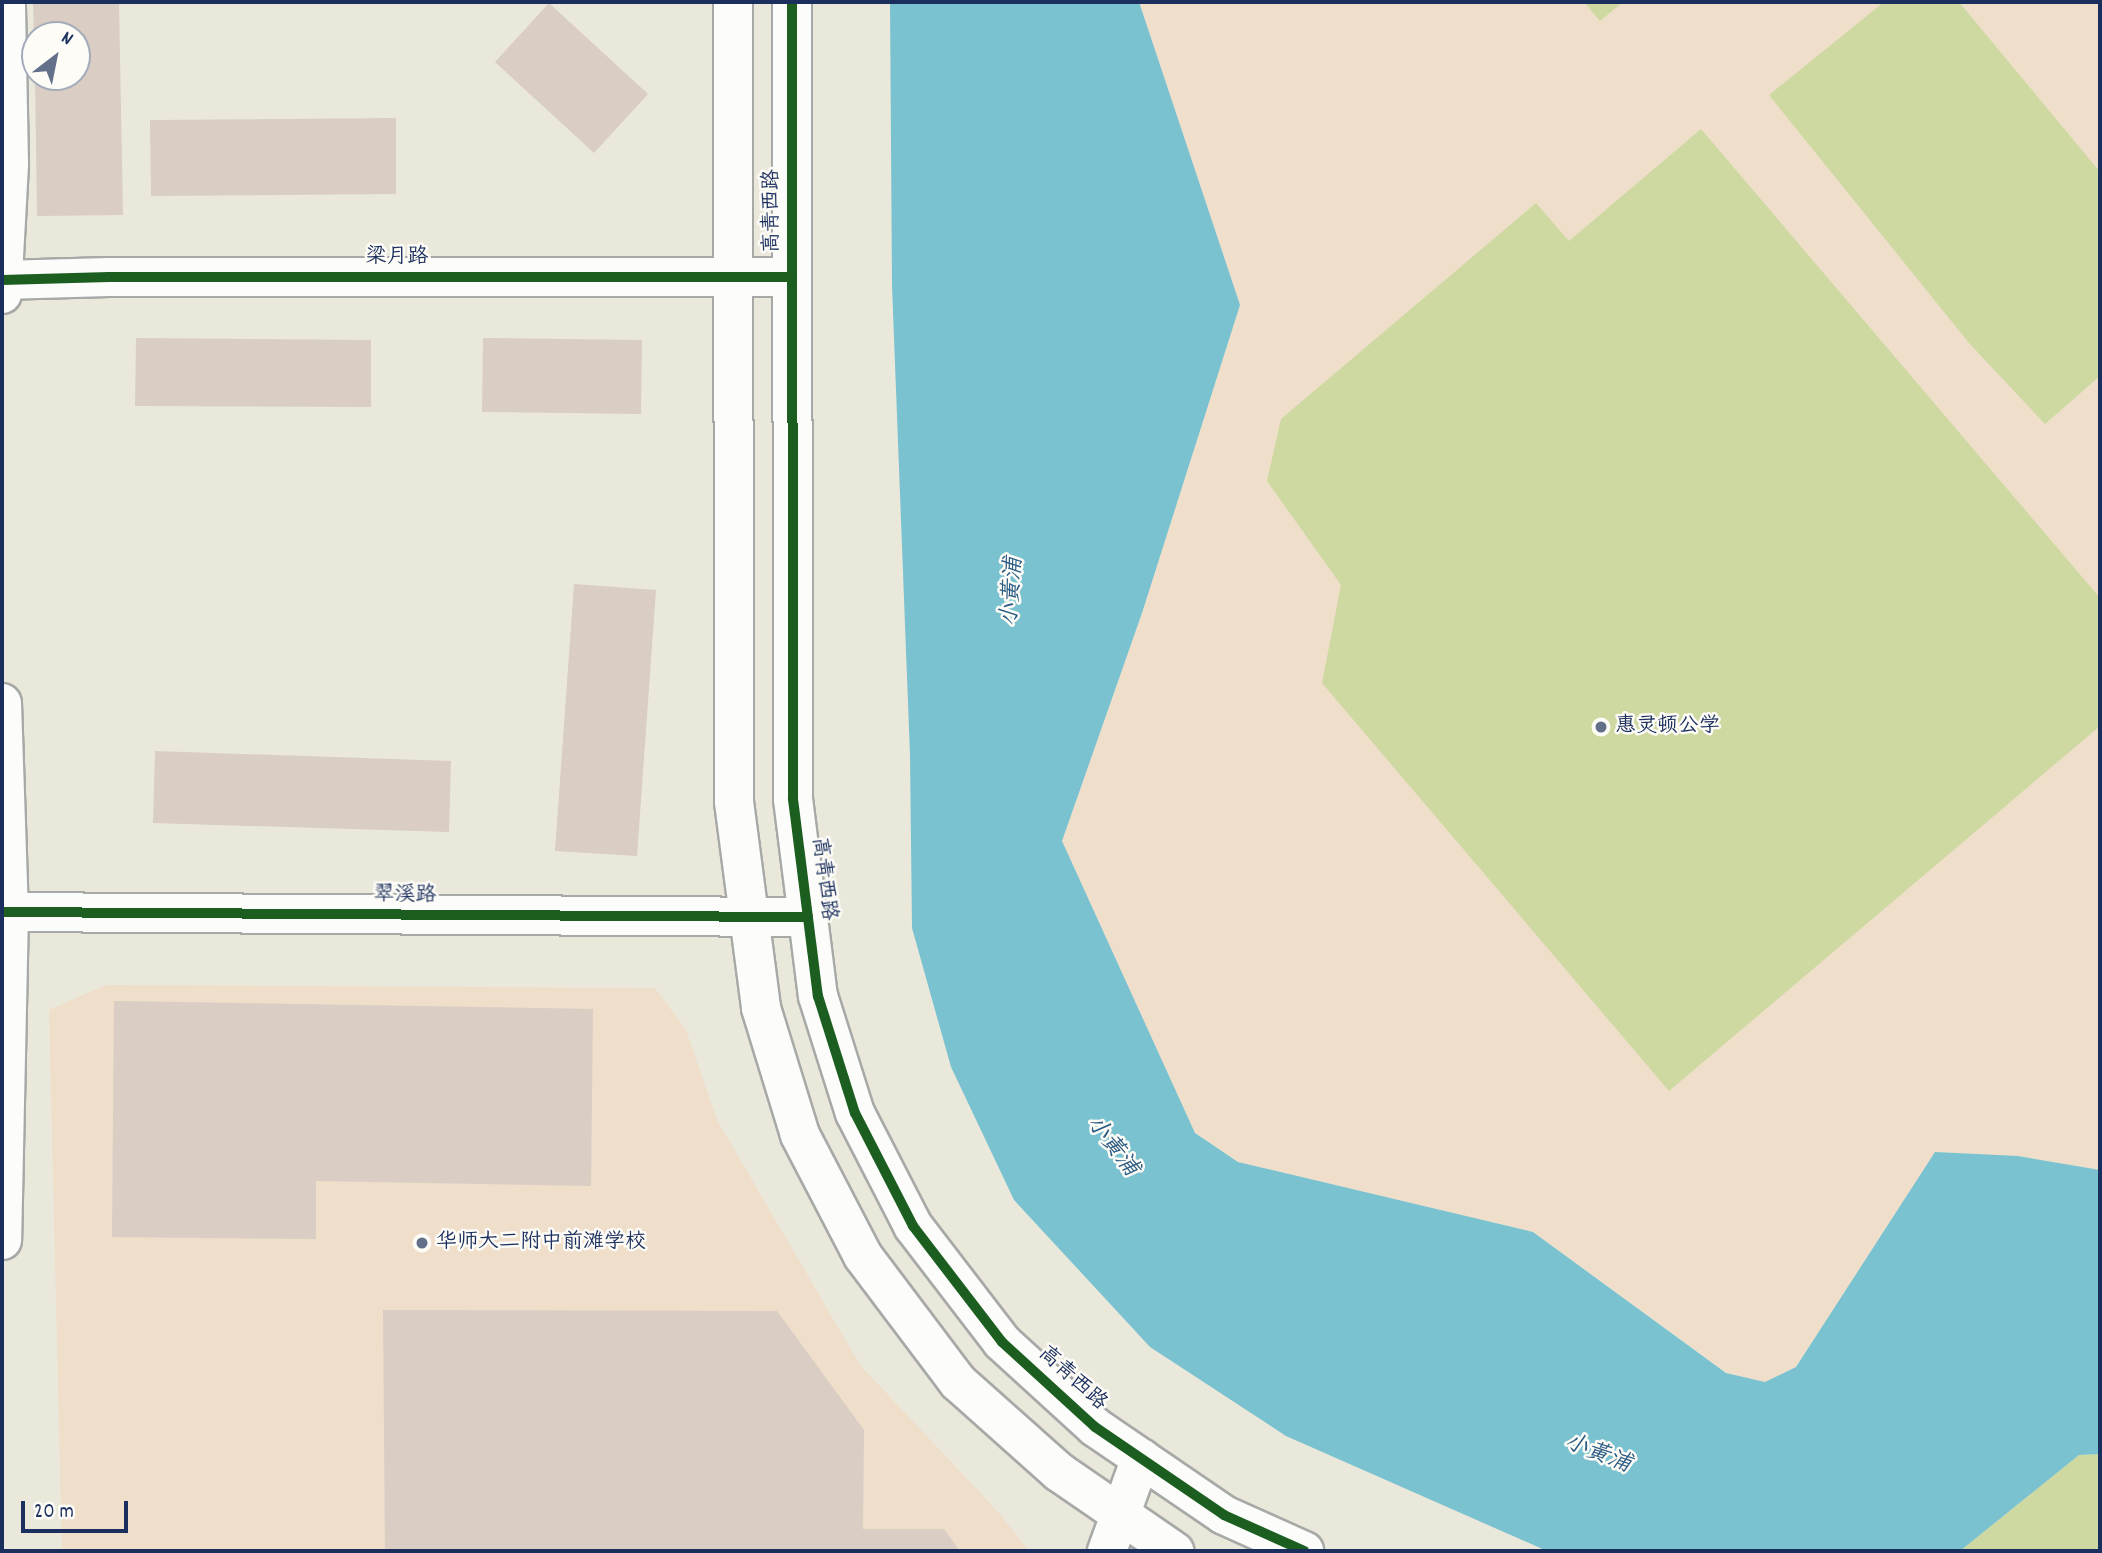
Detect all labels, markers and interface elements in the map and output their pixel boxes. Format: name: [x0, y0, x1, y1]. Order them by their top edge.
north arrow: [21, 21, 91, 91]
text: N: [55, 26, 77, 53]
street label: 高青西路: [760, 169, 786, 253]
street label: 梁月路: [366, 245, 428, 271]
water label: 小黄浦: [998, 557, 1030, 627]
place label: 惠灵顿公学: [1615, 714, 1720, 740]
marker: 惠灵顿公学: [1593, 719, 1609, 735]
street label: 高青西路: [805, 836, 841, 922]
street label: 翠溪路: [373, 883, 437, 909]
water label: 小黄浦: [1079, 1111, 1143, 1183]
place label: 华师大二附中前滩学校: [436, 1230, 646, 1256]
marker: 华师大二附中前滩学校: [414, 1235, 430, 1251]
street label: 高青西路: [1032, 1342, 1112, 1416]
water label: 小黄浦: [1560, 1430, 1634, 1480]
scale bar: [24, 1486, 131, 1530]
text: 20 m: [34, 1498, 74, 1528]

